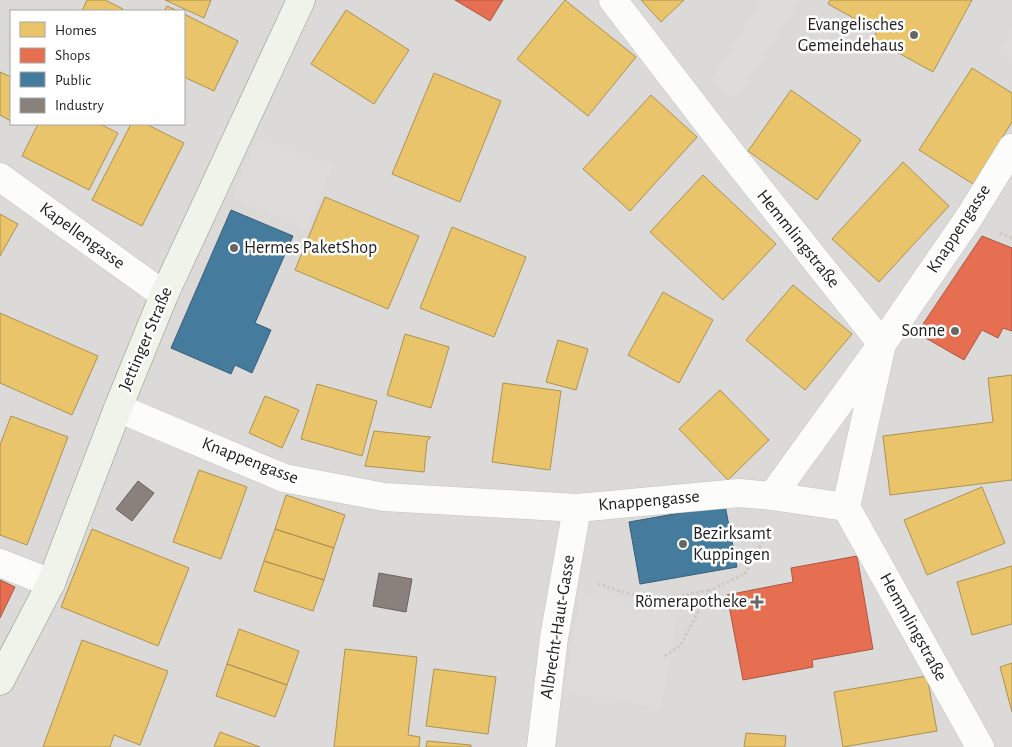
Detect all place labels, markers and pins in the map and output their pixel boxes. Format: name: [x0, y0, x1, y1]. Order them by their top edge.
place label: Evangelisches Gemeindehaus: [798, 16, 904, 55]
marker: Evangelisches Gemeindehaus: [908, 29, 920, 41]
place label: Hermes PaketShop: [244, 239, 377, 257]
marker: Hermes PaketShop: [228, 242, 240, 254]
place label: Sonne: [902, 322, 945, 340]
marker: Sonne: [949, 325, 961, 337]
place label: Bezirksamt Kuppingen: [693, 525, 772, 564]
marker: Bezirksamt Kuppingen: [677, 538, 689, 550]
place label: Römerapotheke: [635, 593, 747, 611]
marker: Römerapotheke: [751, 596, 763, 608]

